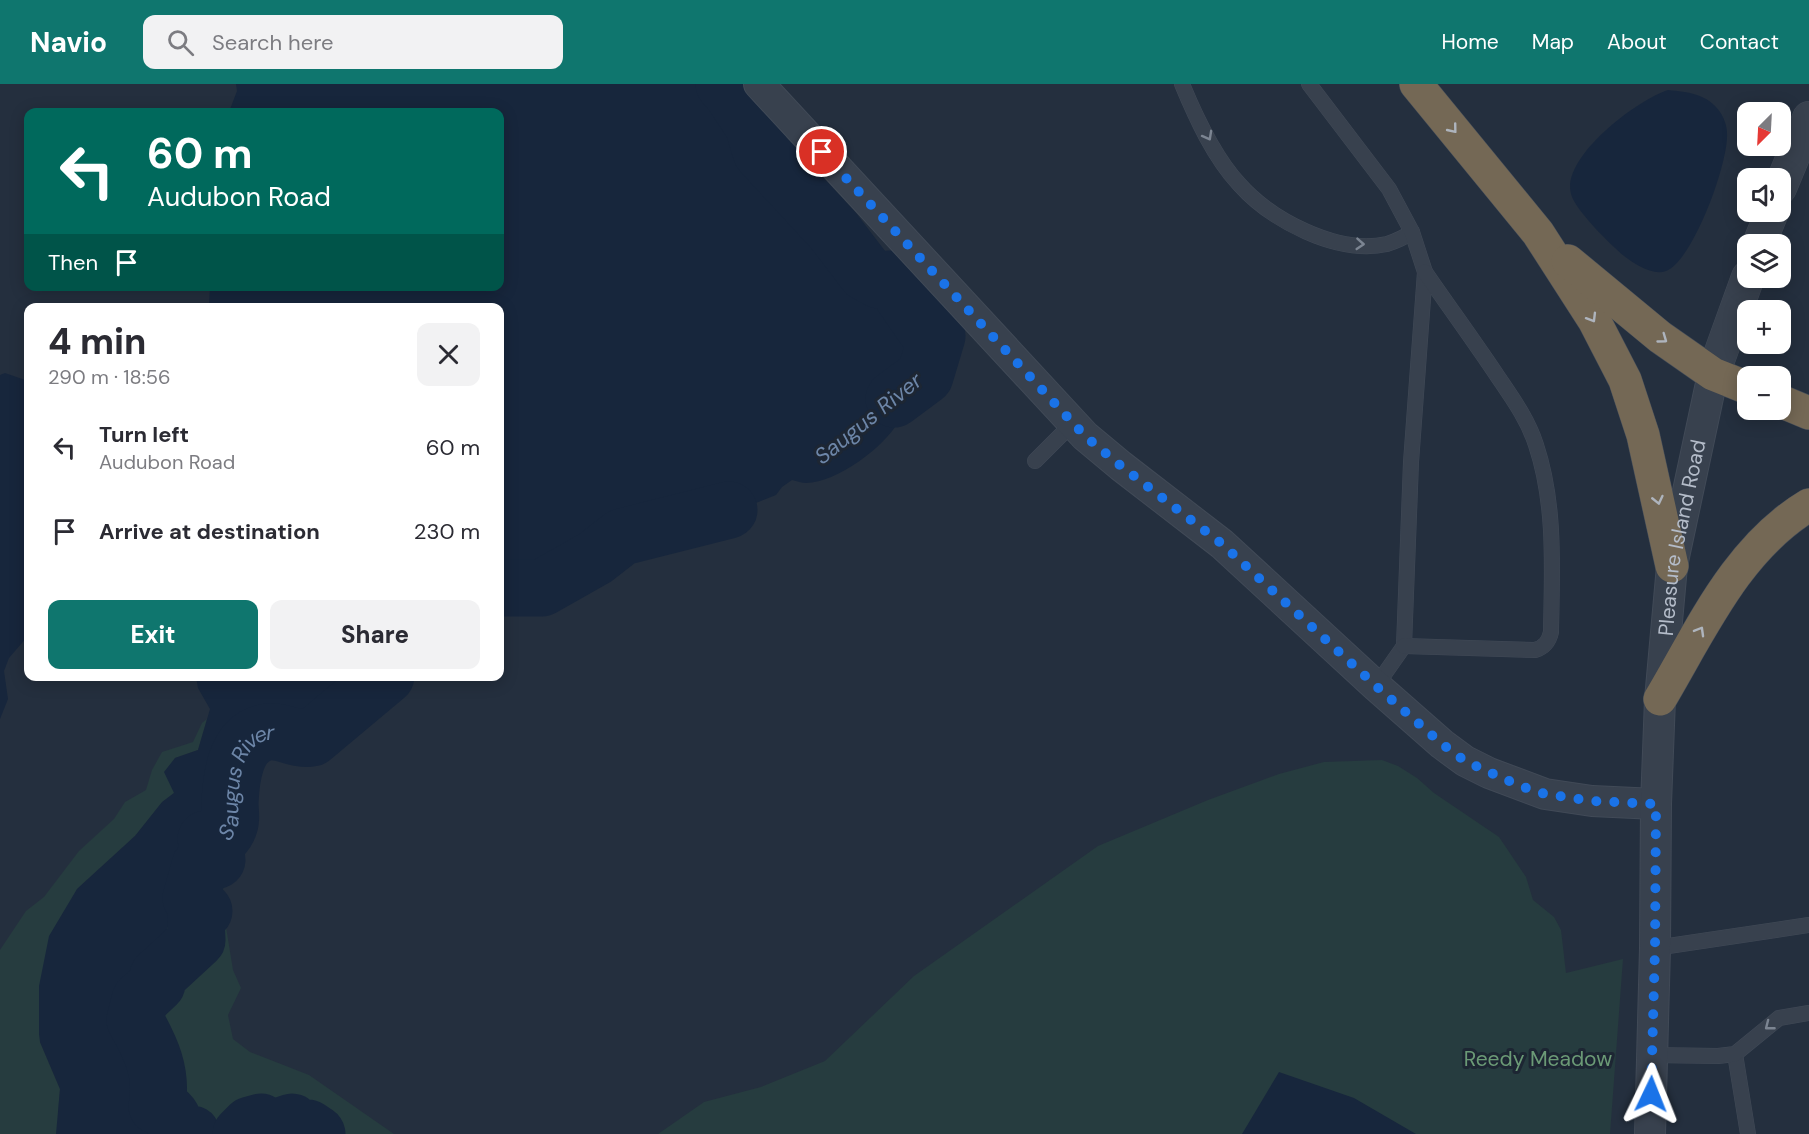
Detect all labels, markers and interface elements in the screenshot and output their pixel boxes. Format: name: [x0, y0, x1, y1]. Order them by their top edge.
search box: [143, 15, 563, 69]
text: Navio: [30, 24, 107, 61]
icon: search: [164, 26, 197, 59]
text: Search here: [212, 28, 333, 57]
text: Home: [1441, 28, 1499, 56]
text: Map: [1532, 28, 1574, 56]
text: About: [1607, 28, 1667, 56]
text: Contact: [1700, 28, 1779, 56]
north arrow: [1737, 102, 1791, 156]
map controls: [1737, 102, 1791, 420]
one-way arrow: [1446, 122, 1457, 133]
text: 60 m: [147, 126, 253, 181]
pin: [796, 126, 847, 177]
one-way arrow: [1201, 130, 1212, 141]
icon: left: [48, 132, 126, 210]
icon: arrive: [805, 135, 838, 168]
button: sound: [1737, 168, 1791, 222]
text: Audubon Road: [147, 179, 331, 214]
button: layers: [1737, 234, 1791, 288]
one-way arrow: [1355, 238, 1364, 251]
icon: arrive: [110, 246, 143, 279]
text: Then: [48, 248, 98, 277]
button: +: [1737, 300, 1791, 354]
one-way arrow: [1585, 312, 1597, 322]
text: 4 min: [48, 318, 146, 365]
button: close: [417, 323, 480, 386]
one-way arrow: [1657, 331, 1668, 342]
text: 290 m · 18:56: [48, 364, 171, 390]
water label: Saugus River: [809, 366, 929, 471]
button: −: [1737, 366, 1791, 420]
text: Turn left: [99, 420, 189, 449]
icon: left: [48, 431, 81, 464]
text: 60 m: [426, 433, 480, 462]
street label: Pleasure Island Road: [1652, 437, 1713, 637]
text: Audubon Road: [99, 449, 235, 475]
one-way arrow: [1650, 495, 1663, 505]
icon: arrive: [48, 515, 81, 548]
text: Arrive at destination: [99, 517, 320, 546]
text: 230 m: [414, 517, 480, 546]
button: Exit: [48, 600, 258, 669]
button: Share: [270, 600, 480, 669]
one-way arrow: [1693, 627, 1705, 637]
water label: Saugus River: [211, 718, 276, 846]
one-way arrow: [1764, 1019, 1775, 1030]
park label: Reedy Meadow: [1464, 1045, 1612, 1073]
position arrow: [1619, 1062, 1683, 1126]

